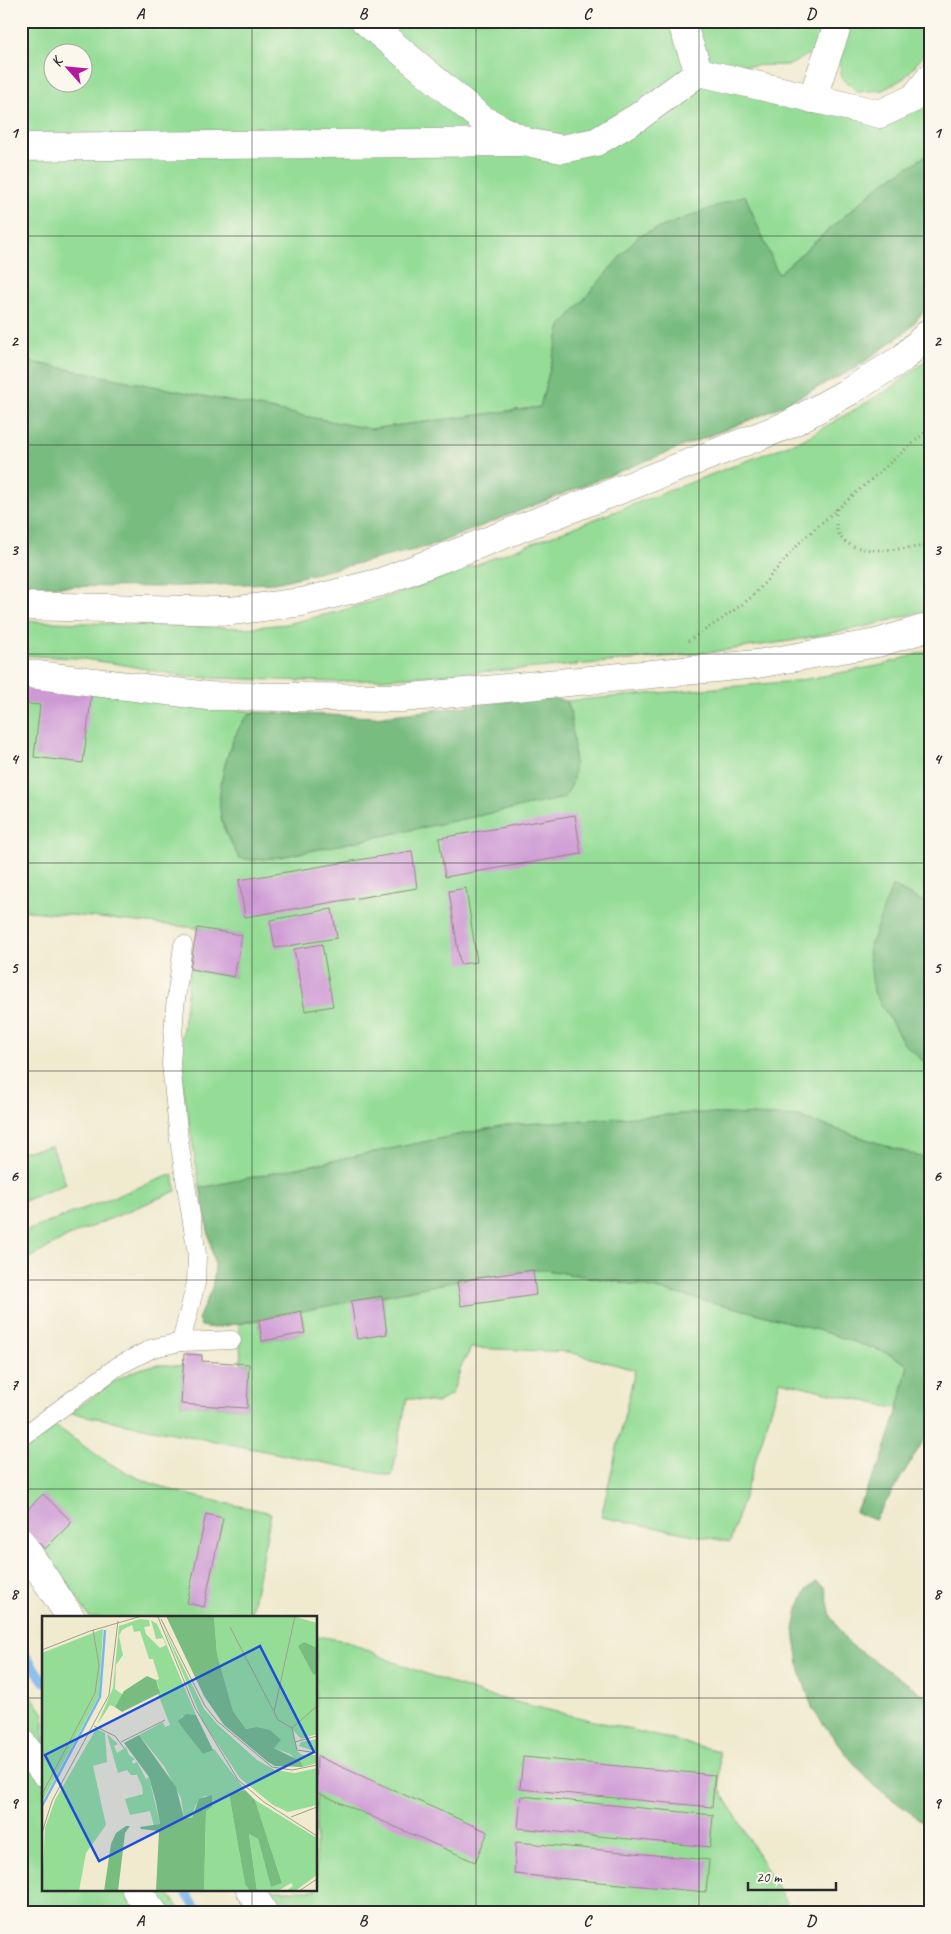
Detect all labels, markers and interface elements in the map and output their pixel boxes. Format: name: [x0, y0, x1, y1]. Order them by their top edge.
text: A: [136, 4, 146, 24]
text: B: [359, 4, 369, 24]
text: C: [583, 4, 593, 24]
text: D: [806, 4, 817, 24]
north arrow: [42, 42, 92, 92]
text: K: [48, 53, 67, 69]
text: 1: [10, 123, 19, 143]
text: 1: [933, 123, 942, 143]
text: 2: [10, 331, 19, 351]
text: 2: [933, 331, 942, 351]
text: 3: [10, 540, 19, 560]
text: 3: [933, 540, 942, 560]
text: 4: [10, 749, 19, 769]
text: 4: [933, 749, 942, 769]
text: 5: [11, 958, 20, 978]
text: 5: [934, 958, 943, 978]
text: 6: [10, 1166, 19, 1186]
text: 6: [933, 1166, 942, 1186]
text: 7: [10, 1375, 19, 1395]
text: 7: [933, 1375, 942, 1395]
text: 8: [10, 1584, 19, 1604]
text: 8: [933, 1584, 942, 1604]
inset map: [42, 1616, 318, 1892]
text: 9: [10, 1793, 19, 1813]
text: 9: [933, 1793, 942, 1813]
scale bar: [748, 1859, 836, 1891]
text: 20 m: [756, 1868, 783, 1887]
text: A: [136, 1911, 146, 1931]
text: B: [359, 1911, 369, 1931]
text: C: [583, 1911, 593, 1931]
text: D: [806, 1911, 817, 1931]

